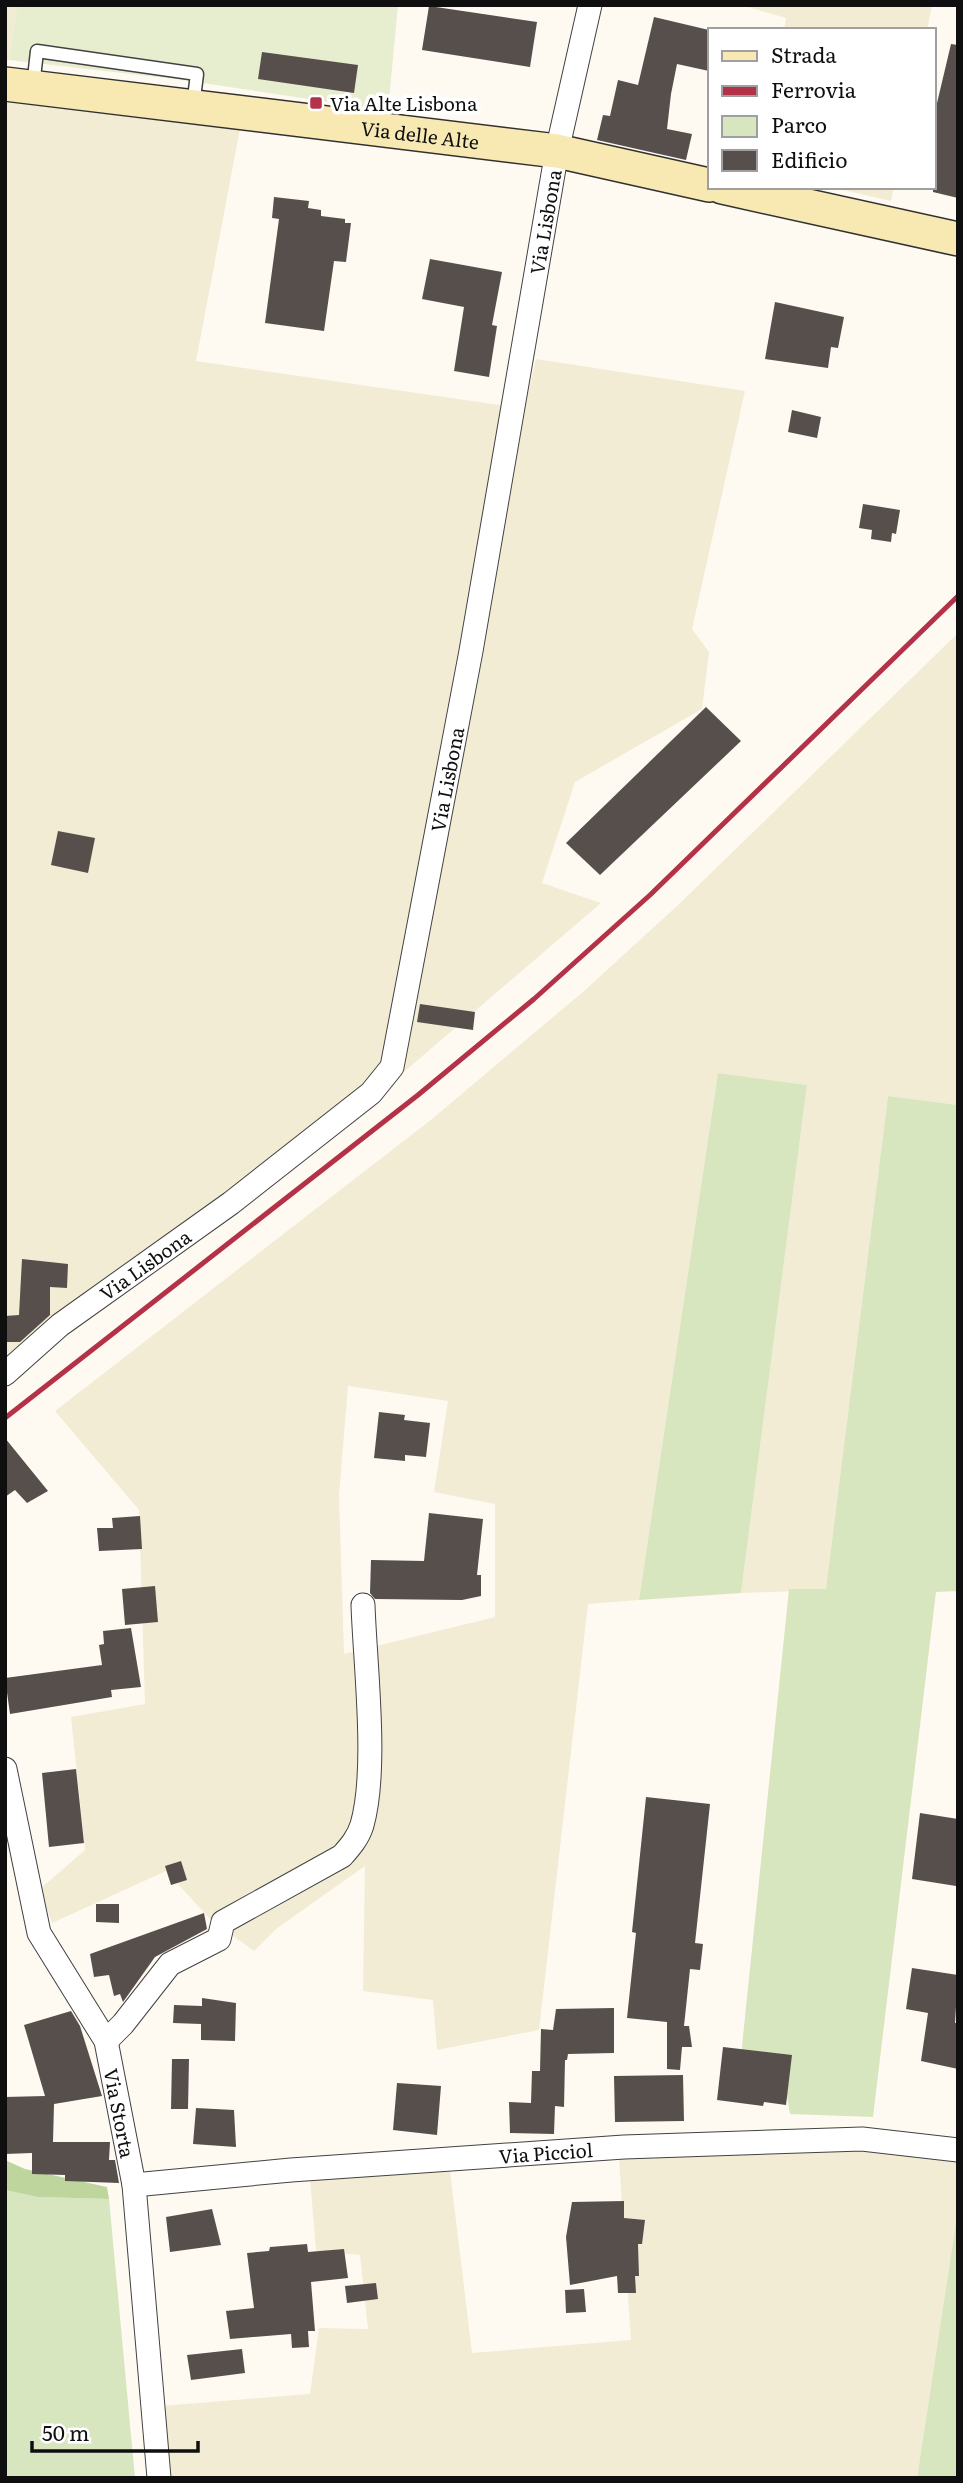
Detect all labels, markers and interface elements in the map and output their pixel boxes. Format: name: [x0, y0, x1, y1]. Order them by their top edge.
legend: [708, 28, 935, 189]
text: Strada: [771, 38, 837, 69]
text: Ferrovia: [771, 73, 857, 104]
place label: Via Alte Lisbona: [330, 89, 478, 117]
marker: Via Alte Lisbona: [308, 95, 324, 111]
text: Parco: [771, 108, 827, 139]
street label: Via delle Alte: [359, 113, 481, 155]
text: Edificio: [771, 143, 847, 174]
street label: Via Lisbona: [522, 167, 568, 277]
street label: Via Lisbona: [423, 724, 470, 834]
street label: Via Lisbona: [94, 1222, 197, 1307]
street label: Via Storta: [98, 2066, 143, 2161]
street label: Via Picciol: [498, 2135, 594, 2170]
scale bar: [32, 2410, 198, 2454]
text: 50 m: [42, 2416, 89, 2447]

